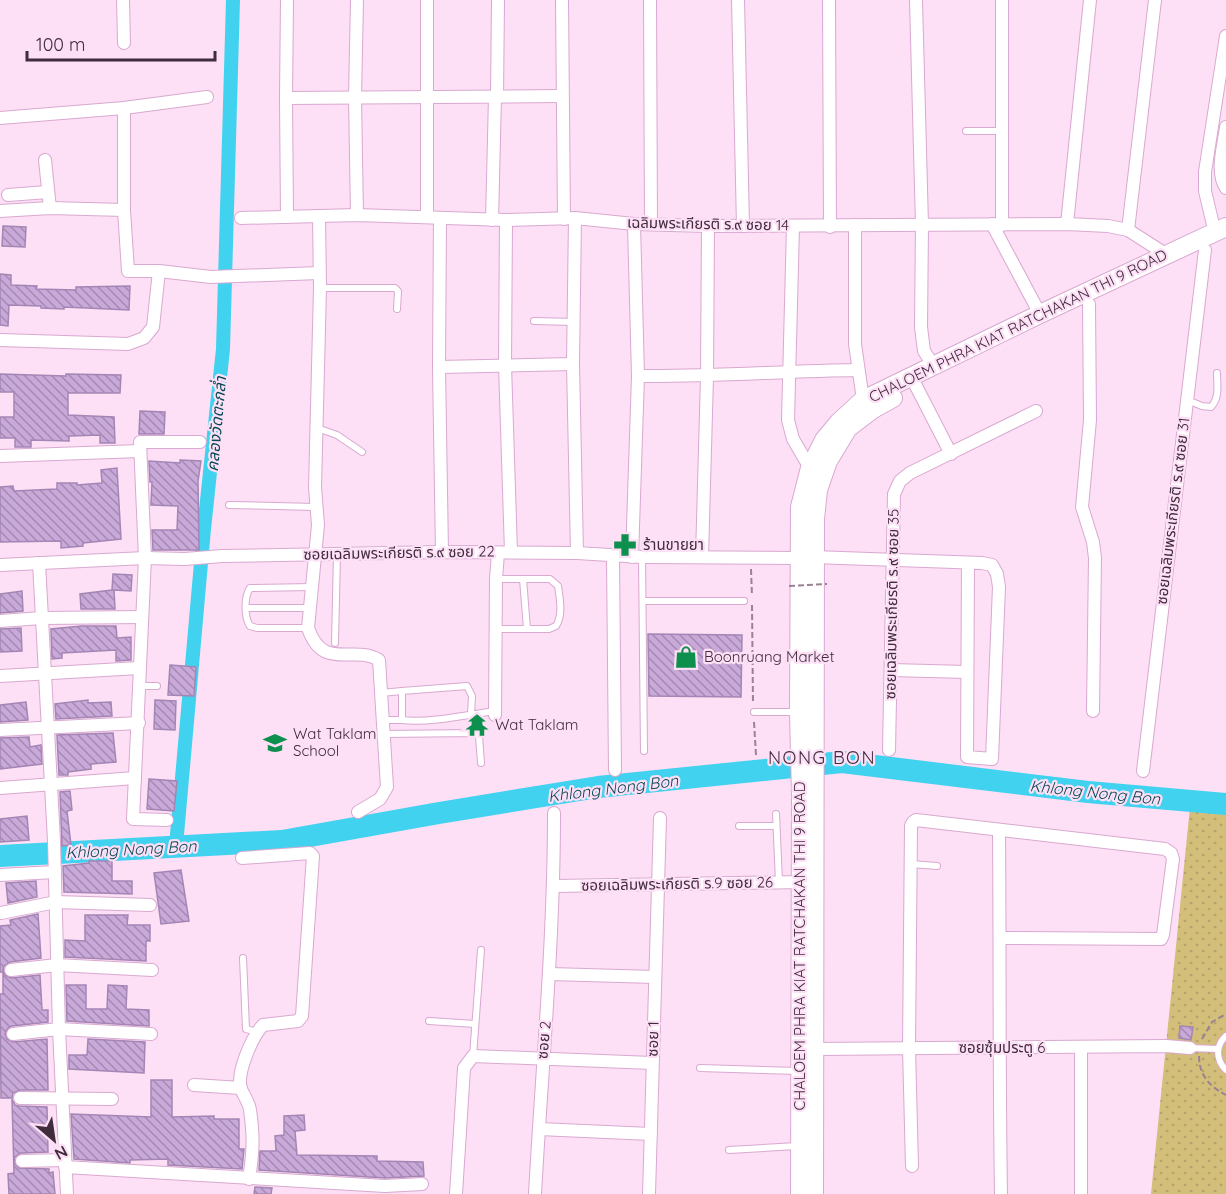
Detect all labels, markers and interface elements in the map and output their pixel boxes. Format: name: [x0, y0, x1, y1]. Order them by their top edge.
scale bar: [27, 24, 214, 62]
text: 100 m: [36, 33, 85, 56]
street label: เฉลิมพระเกียรติ ร.๙ ซอย 14: [627, 213, 789, 234]
street label: CHALOEM PHRA KIAT RATCHAKAN THI 9 ROAD: [866, 245, 1170, 406]
water label: คลองวัดตะกล่ำ: [201, 374, 230, 472]
street label: ซอยเฉลิมพระเกียรติ ร.๙ ซอย 31: [1152, 416, 1193, 605]
street label: ซอยเฉลิมพระเกียรติ ร.๙ ซอย 35: [880, 508, 903, 700]
pharmacy icon: ร้านขายยา: [612, 532, 638, 558]
place label: ร้านขายยา: [643, 535, 704, 554]
street label: ซอยเฉลิมพระเกียรติ ร.๙ ซอย 22: [303, 541, 495, 564]
shop icon: Boonruang Market: [673, 644, 699, 670]
place label: Boonruang Market: [704, 647, 835, 666]
temple icon: Wat Taklam: [464, 712, 490, 738]
place label: Wat Taklam: [495, 715, 578, 734]
place label: Wat Taklam School: [293, 724, 376, 760]
school or university icon: Wat Taklam School: [262, 730, 288, 756]
district label: NONG BON: [768, 746, 876, 769]
water label: Khlong Nong Bon: [547, 770, 680, 806]
water label: Khlong Nong Bon: [1029, 775, 1162, 809]
street label: CHALOEM PHRA KIAT RATCHAKAN THI 9 ROAD: [790, 781, 809, 1111]
water label: Khlong Nong Bon: [65, 836, 198, 862]
street label: ซอยเฉลิมพระเกียรติ ร.9 ซอย 26: [581, 872, 773, 895]
street label: ซอย 2: [532, 1020, 555, 1060]
street label: ซอย 1: [642, 1021, 663, 1057]
street label: ซอยซุ้มประตู 6: [959, 1038, 1045, 1057]
north arrow: [24, 1110, 84, 1170]
text: N: [51, 1142, 71, 1165]

